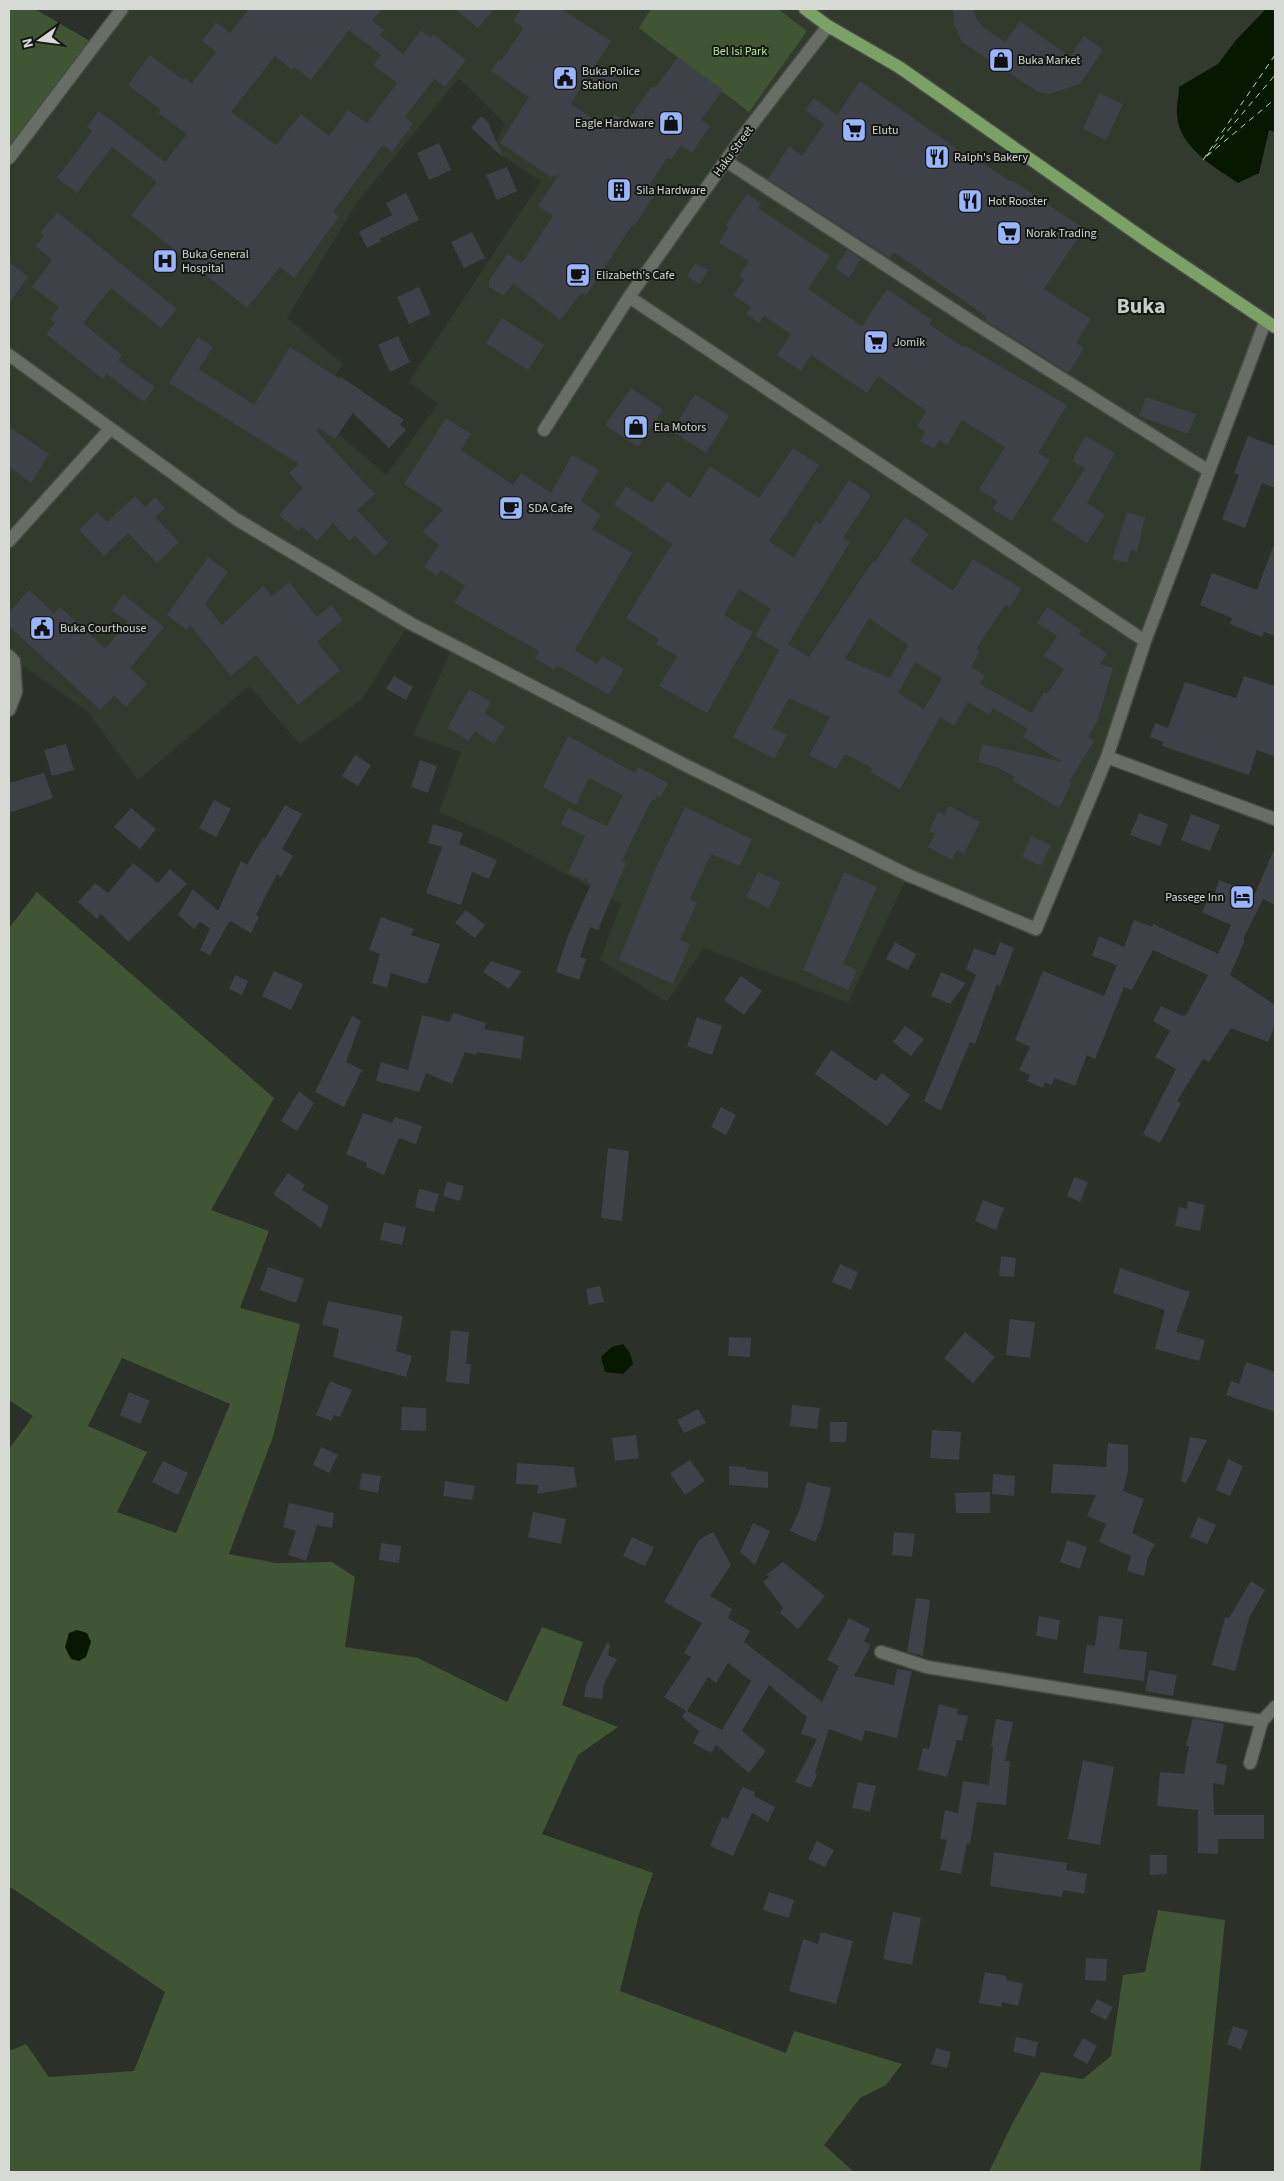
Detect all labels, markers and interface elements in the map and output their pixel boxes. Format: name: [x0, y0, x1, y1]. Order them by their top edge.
north arrow: [15, 15, 65, 65]
text: N: [18, 36, 39, 50]
park label: Bel Isi Park: [713, 43, 767, 60]
shop icon: Buka Market: [988, 47, 1014, 73]
place label: Buka Market: [1018, 52, 1080, 69]
place label: Buka Police Station: [582, 63, 640, 94]
public building icon: Buka Police Station: [552, 65, 578, 91]
shop icon: Eagle Hardware: [658, 110, 684, 136]
place label: Eagle Hardware: [575, 115, 654, 132]
supermarket icon: Elutu: [841, 117, 867, 143]
place label: Elutu: [872, 122, 899, 139]
street label: Haku Street: [709, 123, 758, 180]
restaurant icon: Ralph's Bakery: [924, 144, 950, 170]
place label: Ralph's Bakery: [954, 149, 1029, 166]
building icon: Sila Hardware: [606, 177, 632, 203]
place label: Sila Hardware: [636, 182, 706, 199]
restaurant icon: Hot Rooster: [957, 188, 983, 214]
place label: Hot Rooster: [988, 193, 1048, 210]
supermarket icon: Norak Trading: [996, 220, 1022, 246]
place label: Norak Trading: [1026, 225, 1097, 242]
place label: Buka General Hospital: [182, 246, 249, 277]
hospital icon: Buka General Hospital: [152, 248, 178, 274]
cafe icon: Elizabeth's Cafe: [565, 262, 591, 288]
place label: Elizabeth's Cafe: [596, 267, 675, 284]
district label: Buka: [1116, 290, 1166, 322]
supermarket icon: Jomik: [863, 329, 889, 355]
place label: Jomik: [894, 334, 925, 351]
shop icon: Ela Motors: [623, 414, 649, 440]
place label: Ela Motors: [654, 419, 706, 436]
cafe icon: SDA Cafe: [498, 495, 524, 521]
place label: SDA Cafe: [528, 500, 573, 517]
public building icon: Buka Courthouse: [29, 615, 55, 641]
place label: Buka Courthouse: [60, 620, 147, 637]
hotel icon: Passege Inn: [1229, 884, 1255, 910]
place label: Passege Inn: [1165, 889, 1224, 906]

